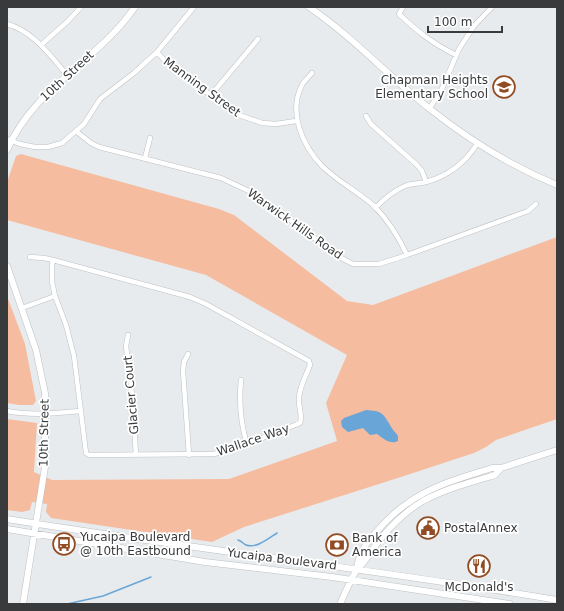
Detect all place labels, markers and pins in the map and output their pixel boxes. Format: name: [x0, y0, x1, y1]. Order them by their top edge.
place label: Chapman Heights Elementary School: [375, 73, 488, 101]
school or university icon: Chapman Heights Elementary School: [491, 74, 517, 100]
public building icon: PostalAnnex: [415, 515, 441, 541]
place label: PostalAnnex: [444, 521, 518, 535]
place label: Yucaipa Boulevard @ 10th Eastbound: [79, 530, 191, 558]
bus stop icon: Yucaipa Boulevard @ 10th Eastbound: [51, 531, 77, 557]
place label: Bank of America: [352, 531, 402, 559]
bank icon: Bank of America: [324, 532, 350, 558]
restaurant icon: McDonald's: [466, 553, 492, 579]
place label: McDonald's: [445, 580, 514, 594]

